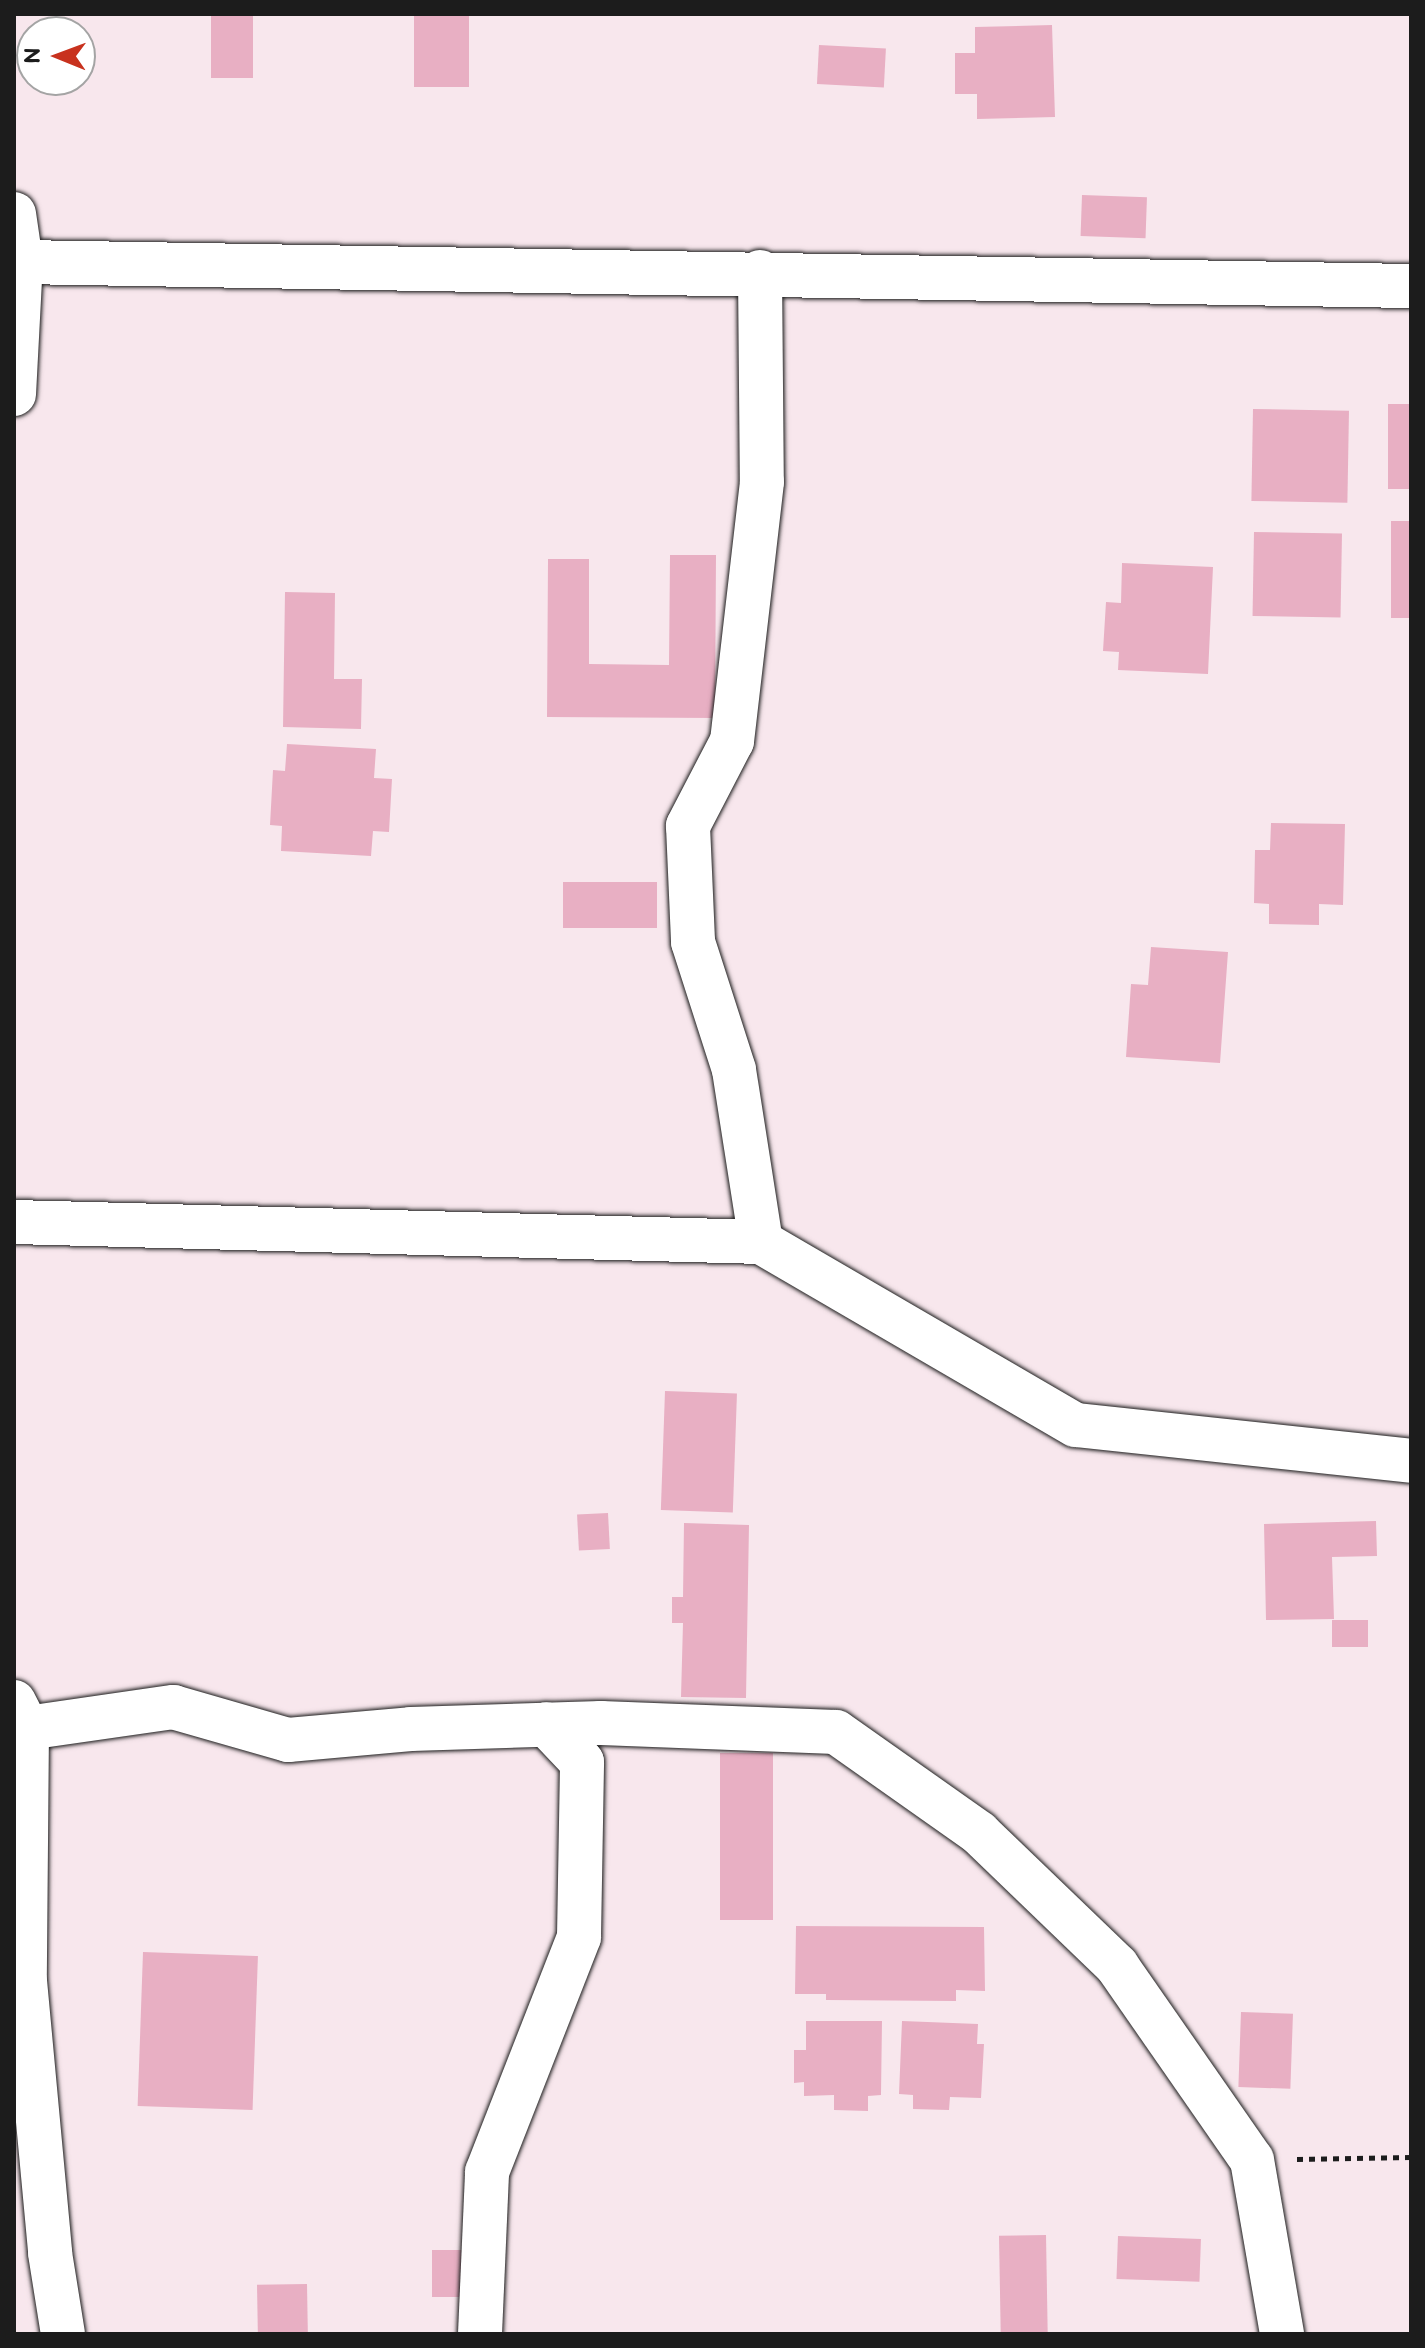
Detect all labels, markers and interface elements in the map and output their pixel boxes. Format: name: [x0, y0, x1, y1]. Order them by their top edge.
north arrow: [16, 16, 96, 96]
text: N: [20, 47, 47, 64]

